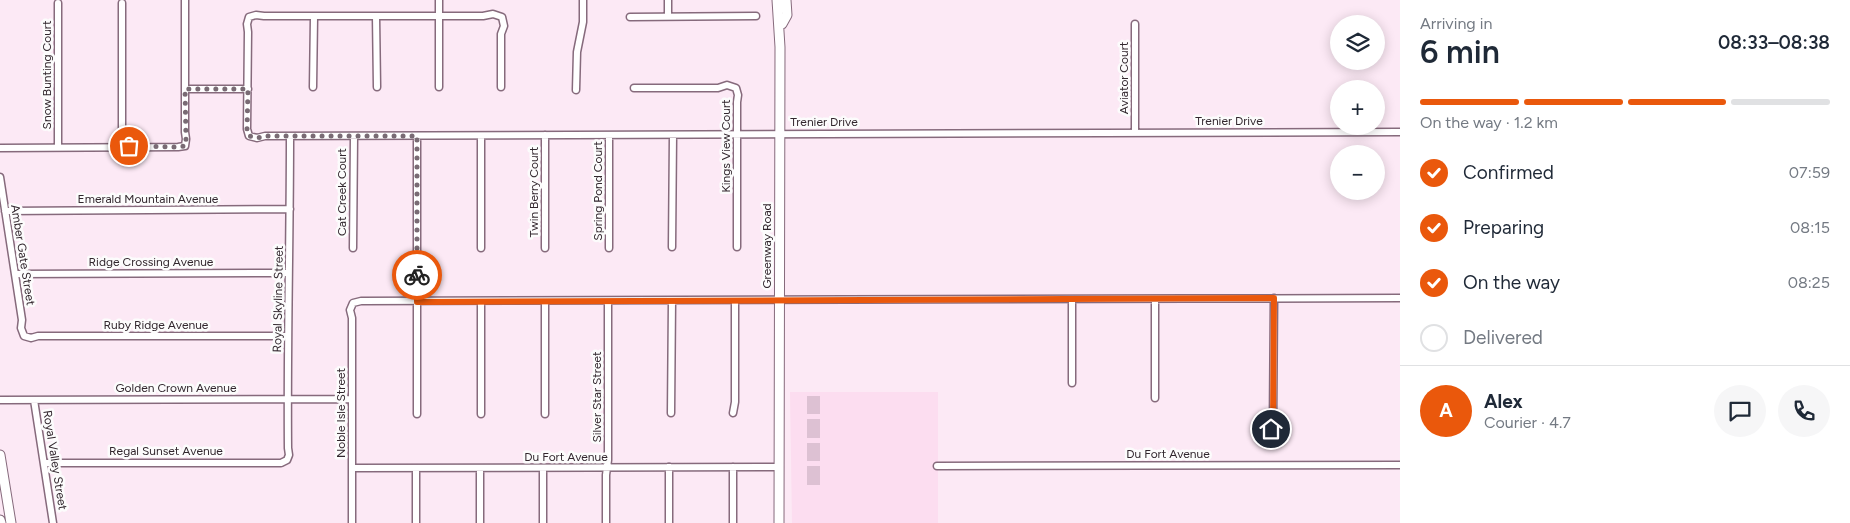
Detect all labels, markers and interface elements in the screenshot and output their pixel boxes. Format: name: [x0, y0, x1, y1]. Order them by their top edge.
text: Arriving in: [1420, 14, 1492, 33]
map controls: [1330, 15, 1385, 200]
button: layers: [1330, 15, 1385, 70]
street label: Snow Bunting Court: [40, 20, 54, 129]
text: 08:33–08:38: [1718, 31, 1830, 54]
text: 6 min: [1420, 33, 1500, 71]
street label: Aviator Court: [1117, 41, 1131, 114]
button: +: [1330, 80, 1385, 135]
street label: Kings View Court: [719, 99, 733, 193]
text: On the way · 1.2 km: [1420, 113, 1558, 132]
street label: Trenier Drive: [1195, 114, 1263, 128]
street label: Trenier Drive: [790, 115, 858, 129]
pin: [108, 125, 150, 167]
icon: bag: [115, 132, 143, 160]
street label: Spring Pond Court: [591, 141, 605, 241]
button: −: [1330, 145, 1385, 200]
street label: Twin Berry Court: [527, 146, 541, 237]
street label: Cat Creek Court: [335, 148, 349, 236]
icon: check: [1420, 159, 1448, 187]
text: Confirmed: [1463, 161, 1554, 184]
text: 07:59: [1789, 163, 1830, 182]
street label: Emerald Mountain Avenue: [78, 192, 219, 206]
street label: Greenway Road: [760, 203, 774, 289]
street label: Amber Gate Street: [8, 204, 38, 307]
icon: check: [1420, 214, 1448, 242]
text: Preparing: [1463, 216, 1544, 239]
text: 08:15: [1790, 218, 1830, 237]
street label: Royal Skyline Street: [270, 245, 286, 353]
courier: [392, 250, 442, 300]
street label: Ridge Crossing Avenue: [89, 255, 214, 269]
icon: bike: [403, 261, 431, 289]
icon: check: [1420, 269, 1448, 297]
text: On the way: [1463, 271, 1560, 294]
text: 08:25: [1788, 273, 1830, 292]
street label: Ruby Ridge Avenue: [104, 318, 209, 332]
text: Delivered: [1463, 326, 1543, 349]
street label: Silver Star Street: [590, 351, 604, 443]
street label: Noble Isle Street: [334, 368, 348, 458]
street label: Golden Crown Avenue: [115, 381, 237, 395]
button: chat: [1714, 385, 1766, 437]
button: phone: [1778, 385, 1830, 437]
text: Alex: [1484, 390, 1523, 413]
text: A: [1439, 399, 1453, 422]
pin: [1250, 408, 1292, 450]
street label: Royal Valley Street: [40, 409, 70, 511]
text: Courier · 4.7: [1484, 413, 1571, 432]
icon: home: [1257, 415, 1285, 443]
street label: Regal Sunset Avenue: [109, 444, 223, 458]
street label: Du Fort Avenue: [1126, 447, 1210, 461]
street label: Du Fort Avenue: [524, 450, 608, 464]

